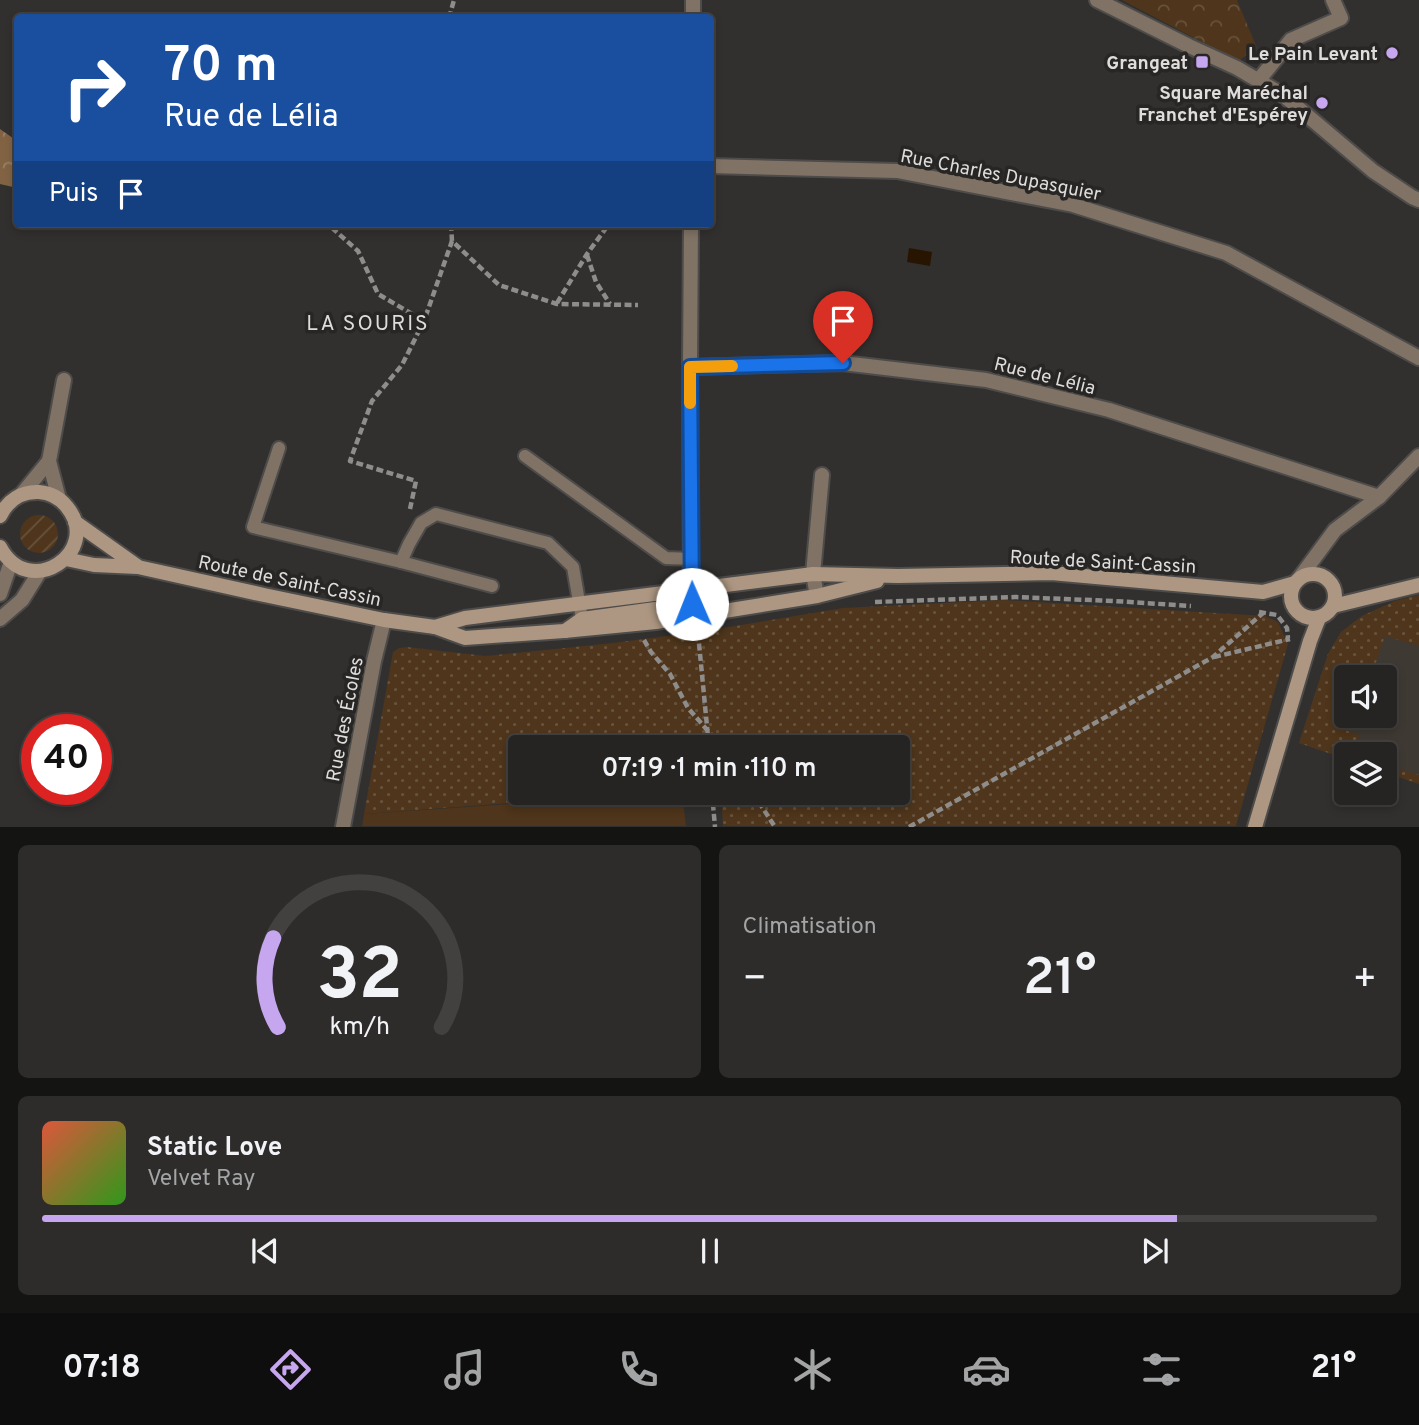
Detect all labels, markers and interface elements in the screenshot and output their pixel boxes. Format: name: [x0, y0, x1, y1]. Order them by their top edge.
text: 70 m: [164, 37, 278, 99]
icon: right: [49, 42, 140, 133]
place label: Le Pain Levant: [1248, 43, 1378, 67]
marker: Le Pain Levant: [1384, 45, 1400, 61]
place label: Grangeat: [1106, 52, 1188, 76]
marker: Grangeat: [1194, 54, 1210, 70]
place label: Square Maréchal Franchet d'Espérey: [1138, 82, 1308, 128]
marker: Square Maréchal Franchet d'Espérey: [1314, 95, 1330, 111]
text: Rue de Lélia: [164, 98, 339, 138]
street label: Rue Charles Dupasquier: [898, 145, 1104, 207]
icon: arrive: [112, 175, 150, 213]
text: Puis: [49, 178, 98, 211]
pin: [813, 291, 873, 363]
icon: arrive: [824, 302, 862, 340]
district label: LA SOURIS: [306, 311, 430, 338]
street label: Rue de Lélia: [991, 353, 1098, 401]
street label: Route de Saint-Cassin: [1009, 546, 1197, 580]
street label: Route de Saint-Cassin: [196, 551, 383, 613]
position arrow: [655, 567, 729, 641]
street label: Rue des Écoles: [321, 655, 370, 784]
map controls: [1334, 665, 1397, 805]
button: sound: [1334, 665, 1397, 728]
speed limit sign: 40: [21, 714, 112, 805]
button: layers: [1334, 742, 1397, 805]
text: 07:19 · 1 min · 110 m: [602, 753, 816, 786]
text: Climatisation: [743, 913, 877, 942]
text: 32: [316, 934, 403, 1026]
text: 21°: [1023, 947, 1097, 1013]
text: −: [743, 956, 767, 1005]
text: +: [1352, 956, 1377, 1005]
text: km/h: [329, 1012, 390, 1044]
text: Static Love: [147, 1132, 282, 1165]
text: Velvet Ray: [147, 1165, 255, 1194]
icon: previous: [246, 1232, 284, 1270]
icon: pause: [691, 1232, 729, 1270]
icon: next: [1136, 1232, 1174, 1270]
icon: directions: [266, 1345, 315, 1394]
icon: music: [440, 1345, 489, 1394]
icon: phone: [614, 1345, 663, 1394]
icon: climate: [788, 1345, 837, 1394]
icon: car: [962, 1345, 1011, 1394]
icon: filters: [1137, 1345, 1186, 1394]
text: 07:18: [63, 1349, 141, 1389]
text: 21°: [1311, 1349, 1356, 1389]

